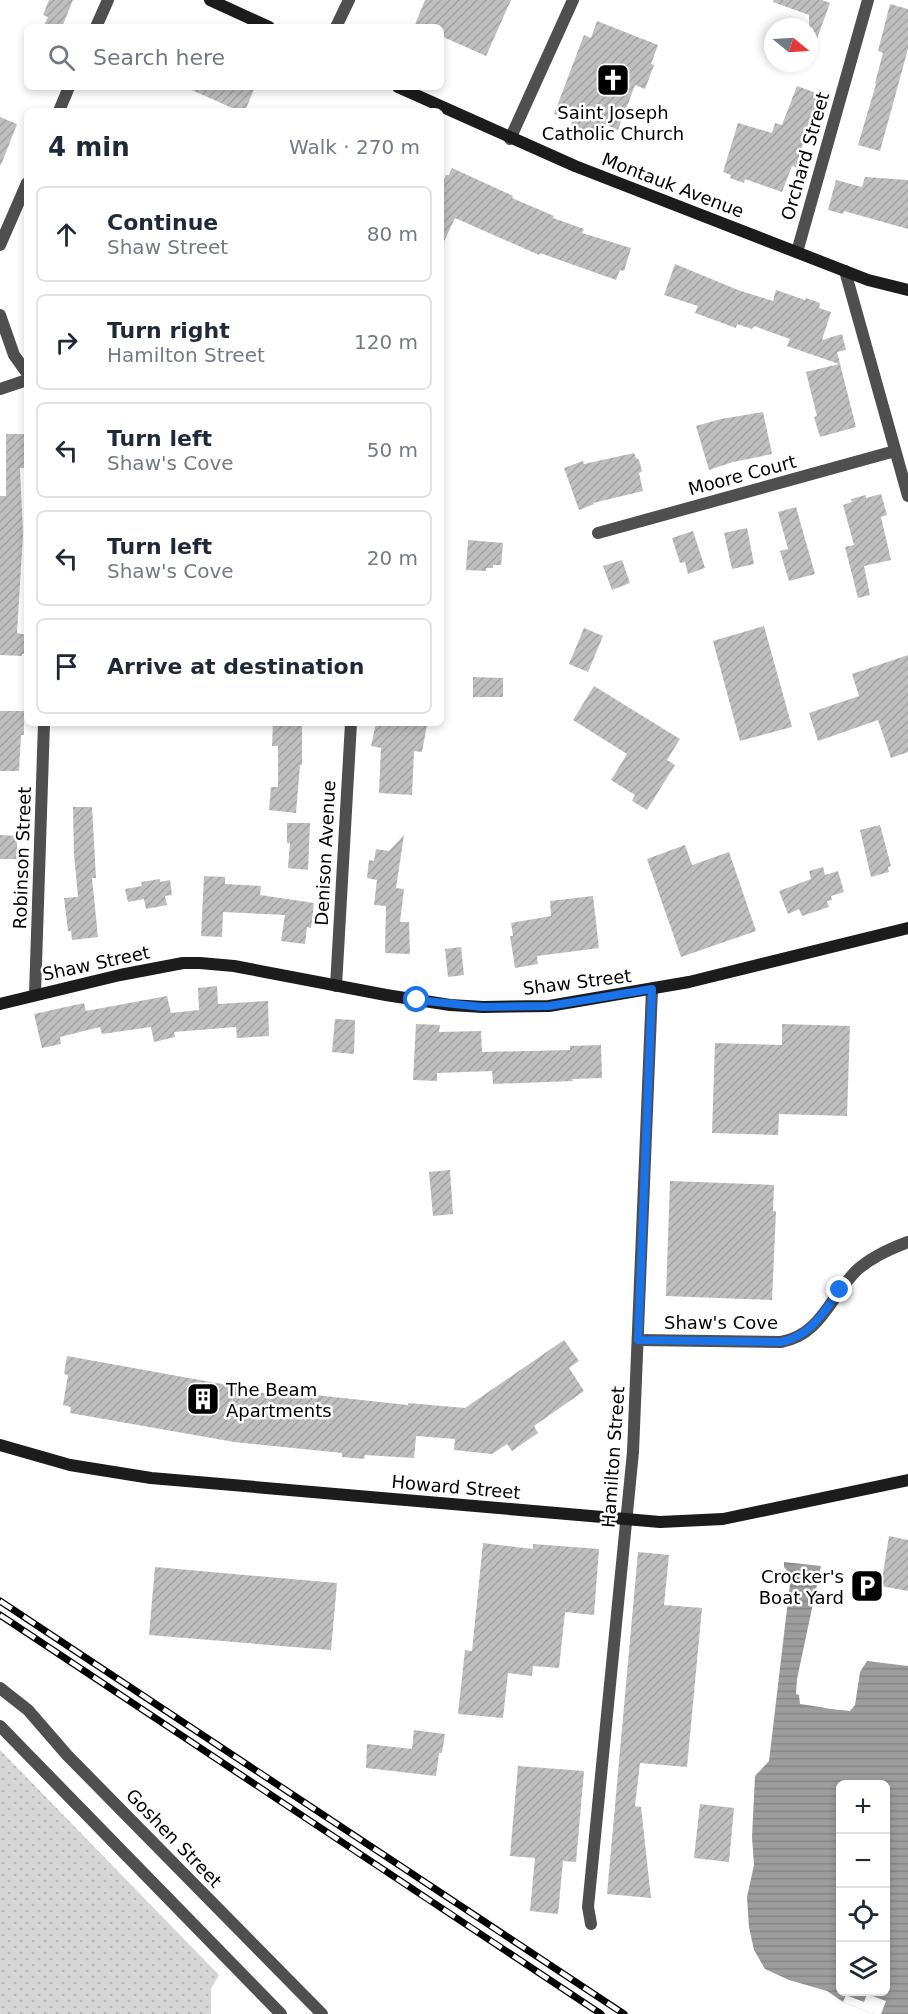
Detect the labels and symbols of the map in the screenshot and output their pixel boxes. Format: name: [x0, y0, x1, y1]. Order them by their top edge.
north arrow: [764, 18, 818, 72]
church icon: Saint Joseph Catholic Church: [595, 62, 631, 98]
street label: Orchard Street: [777, 89, 833, 223]
place label: Saint Joseph Catholic Church: [542, 102, 684, 144]
street label: Montauk Avenue: [599, 148, 747, 222]
street label: Moore Court: [686, 451, 798, 499]
street label: Denison Avenue: [311, 780, 339, 926]
street label: Robinson Street: [9, 786, 35, 930]
street label: Shaw Street: [41, 941, 151, 985]
street label: Shaw Street: [522, 965, 632, 999]
route start: [403, 986, 429, 1012]
route end: [826, 1276, 852, 1302]
street label: Shaw's Cove: [664, 1312, 778, 1333]
place label: The Beam Apartments: [225, 1379, 332, 1421]
building icon: The Beam Apartments: [185, 1381, 221, 1417]
street label: Hamilton Street: [598, 1385, 628, 1529]
street label: Howard Street: [391, 1471, 521, 1503]
place label: Crocker's Boat Yard: [759, 1566, 844, 1608]
parking icon: Crocker's Boat Yard: [849, 1568, 885, 1604]
street label: Goshen Street: [122, 1784, 226, 1892]

